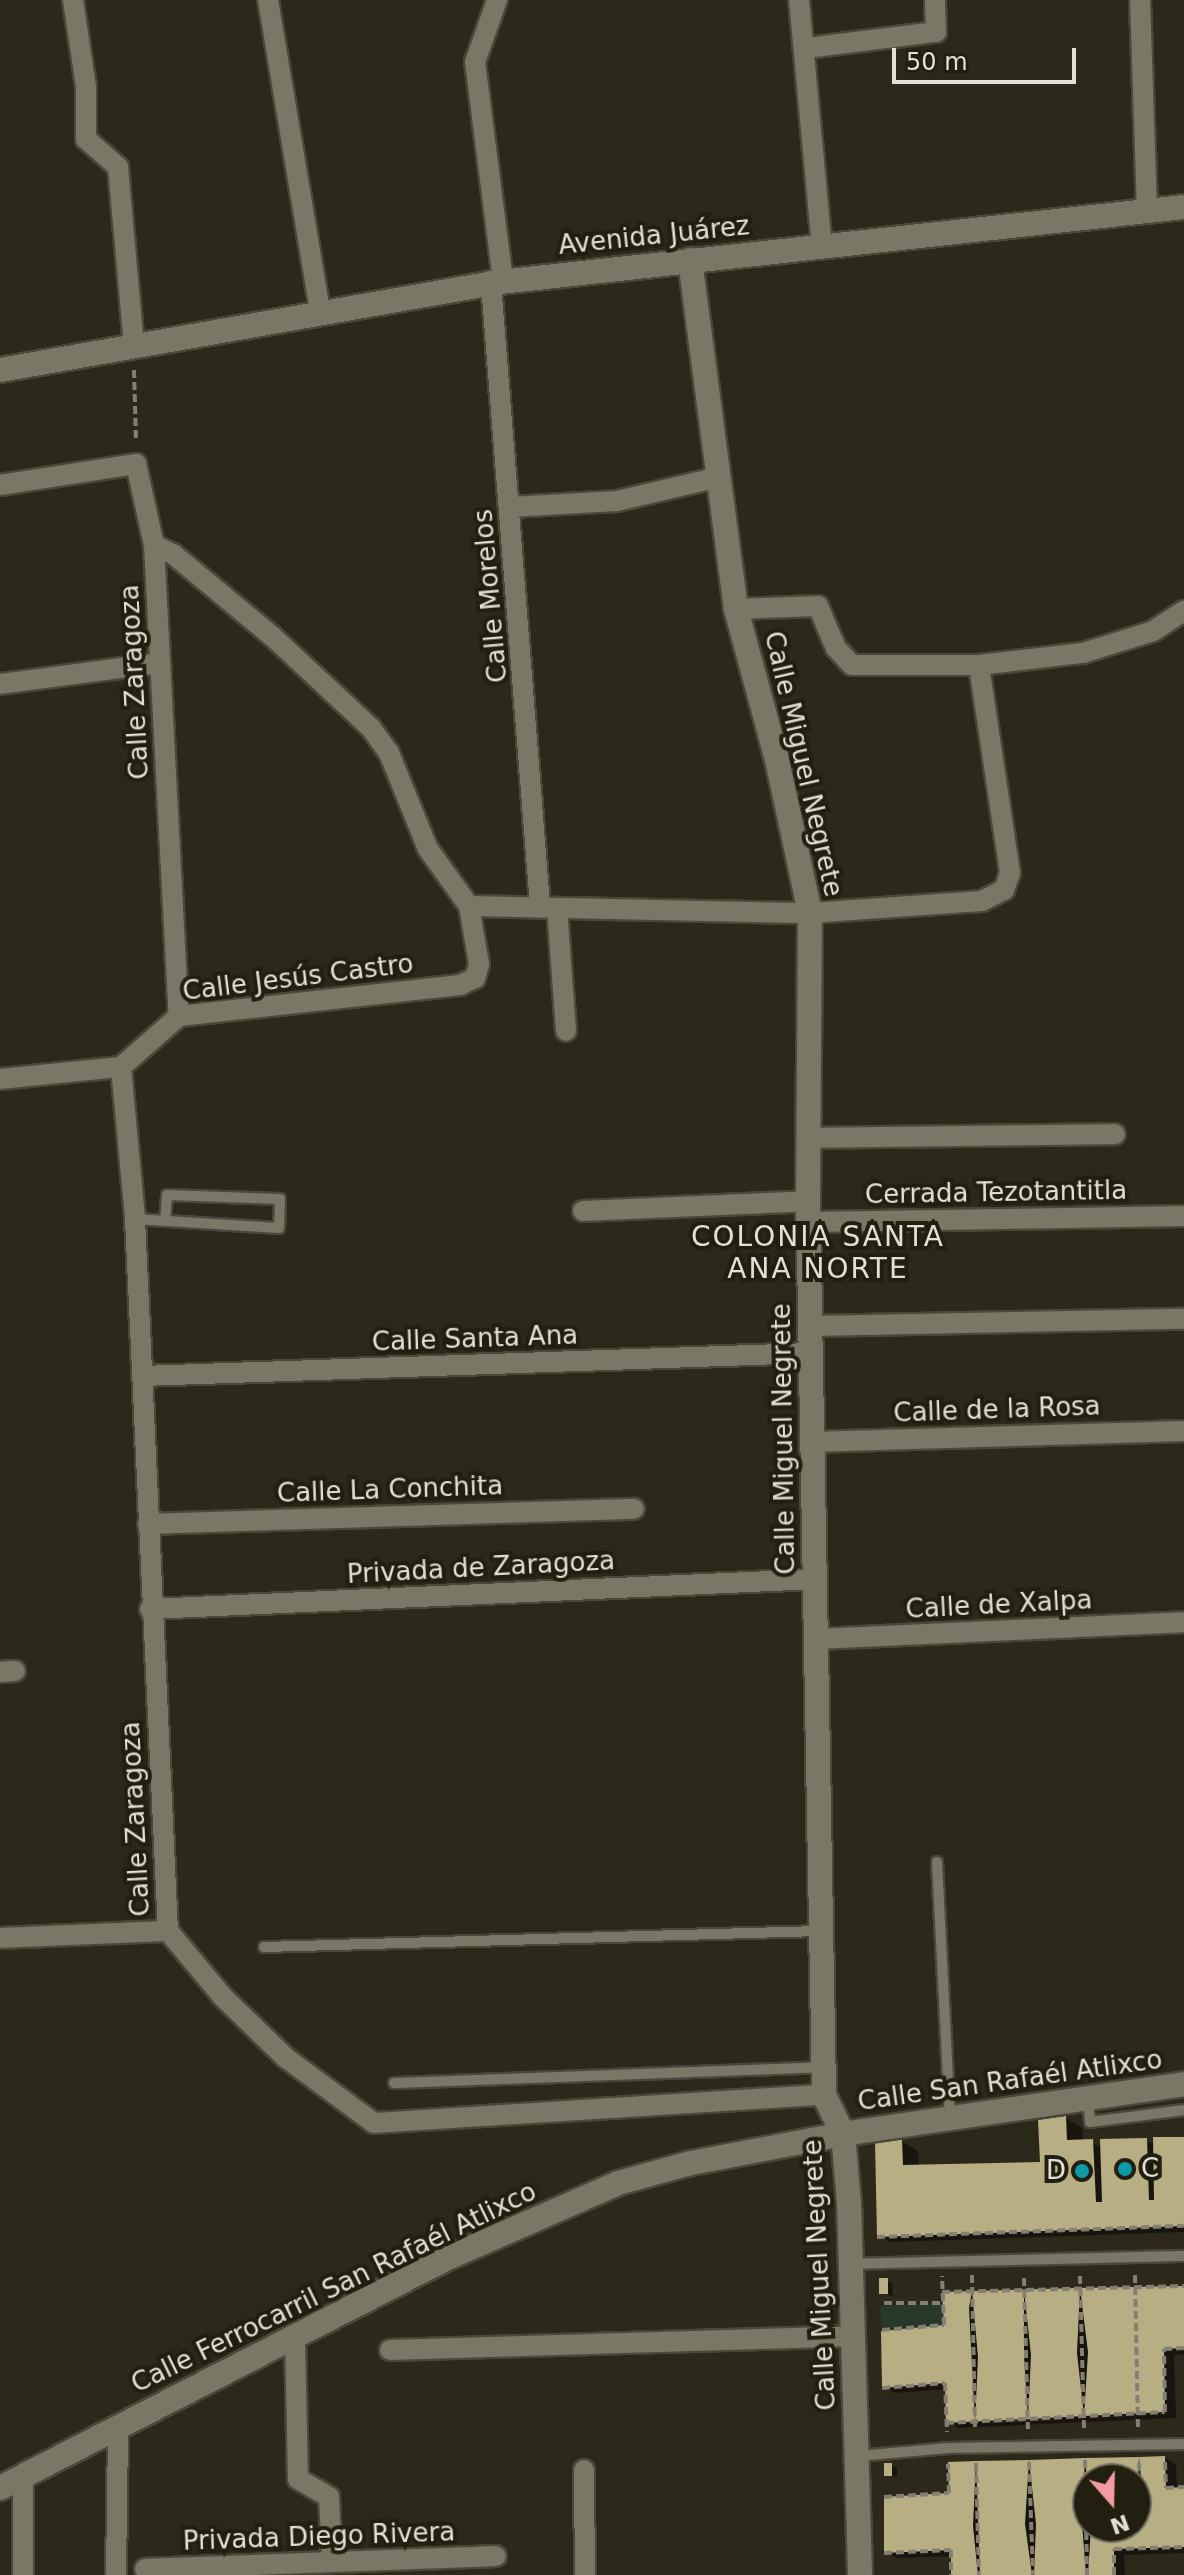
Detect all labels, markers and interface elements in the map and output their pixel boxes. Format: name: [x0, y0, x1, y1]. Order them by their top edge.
scale bar: [896, 32, 1080, 82]
text: 50 m: [906, 48, 968, 76]
street label: Avenida Juárez: [557, 210, 751, 262]
street label: Calle Morelos: [468, 508, 514, 684]
street label: Calle Zaragoza: [114, 584, 156, 780]
street label: Calle Miguel Negrete: [757, 628, 849, 900]
street label: Calle Jesús Castro: [181, 948, 415, 1008]
street label: Cerrada Tezotantitla: [865, 1175, 1127, 1211]
district label: COLONIA SANTA ANA NORTE: [691, 1220, 945, 1286]
street label: Calle Miguel Negrete: [766, 1303, 802, 1575]
street label: Calle Santa Ana: [371, 1320, 579, 1358]
street label: Calle de la Rosa: [893, 1391, 1101, 1429]
street label: Calle La Conchita: [276, 1470, 504, 1510]
street label: Privada de Zaragoza: [346, 1545, 616, 1591]
street label: Calle de Xalpa: [905, 1585, 1093, 1625]
street label: Calle Zaragoza: [115, 1721, 157, 1917]
street label: Calle San Rafaél Atlixco: [856, 2044, 1164, 2118]
street label: Calle Miguel Negrete: [797, 2139, 843, 2411]
place label: C: [1141, 2153, 1159, 2185]
place label: D: [1046, 2155, 1066, 2187]
marker: C: [1116, 2160, 1134, 2178]
marker: D: [1073, 2162, 1091, 2180]
street label: Calle Ferrocarril San Rafaél Atlixco: [126, 2176, 542, 2400]
north arrow: [1072, 2463, 1152, 2543]
text: N: [1107, 2509, 1133, 2539]
street label: Privada Diego Rivera: [182, 2517, 456, 2557]

